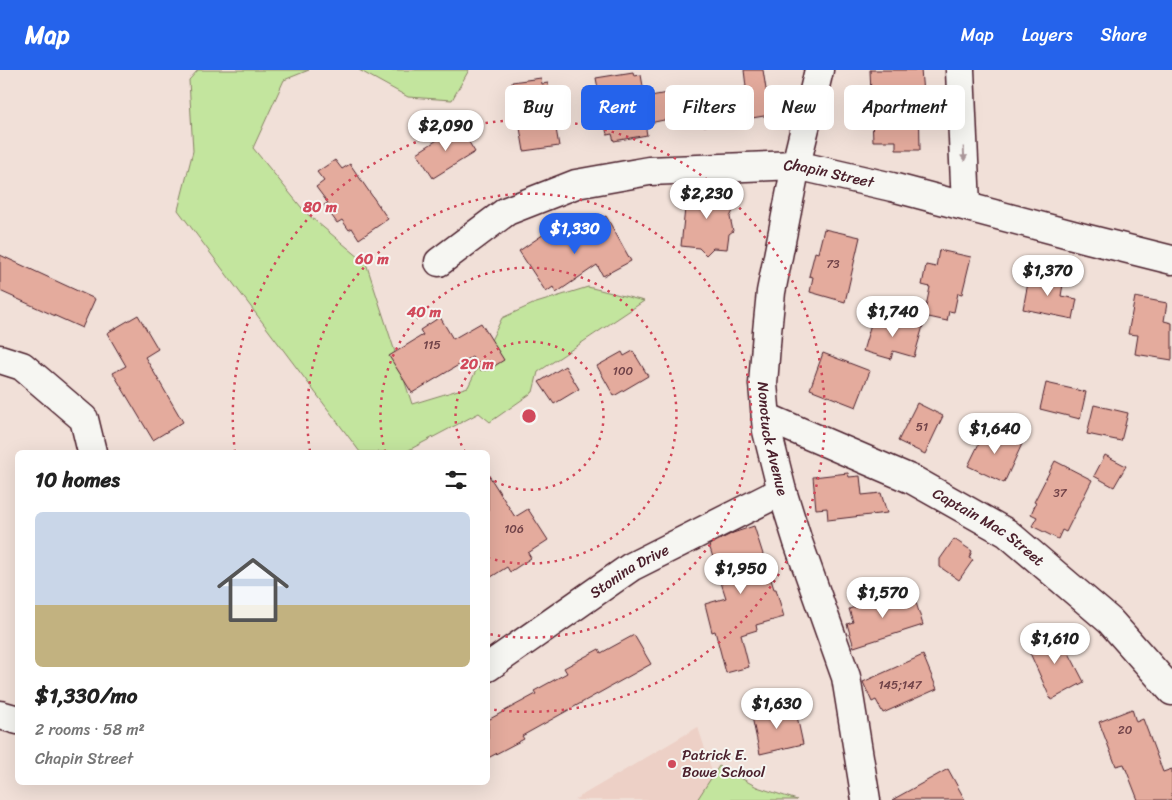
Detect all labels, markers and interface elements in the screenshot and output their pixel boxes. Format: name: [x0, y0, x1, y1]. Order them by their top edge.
text: Map: [25, 14, 69, 56]
text: Map: [961, 19, 994, 51]
text: Layers: [1022, 19, 1073, 51]
text: Share: [1101, 19, 1147, 51]
chip: Buy: [505, 85, 571, 130]
chip: Rent: [581, 85, 655, 130]
chip: Filters: [665, 85, 754, 130]
chip: New: [764, 85, 834, 130]
chip: Apartment: [844, 85, 965, 130]
pin: $2,090: [405, 109, 487, 152]
text: $2,090: [419, 111, 473, 140]
one-way arrow: [960, 146, 968, 162]
street label: Chapin Street: [783, 151, 877, 196]
pin: $2,230: [666, 178, 748, 220]
text: $2,230: [681, 179, 733, 208]
text: 80 m: [302, 194, 337, 220]
pin: $1,330: [534, 212, 616, 255]
text: $1,330: [550, 214, 600, 243]
text: 60 m: [354, 246, 389, 272]
house number: 73: [826, 253, 840, 275]
pin: $1,370: [1007, 254, 1089, 297]
text: $1,370: [1023, 256, 1073, 285]
pin: $1,740: [852, 296, 934, 338]
text: $1,740: [867, 297, 919, 326]
text: 40 m: [406, 299, 442, 325]
house number: 115: [423, 334, 441, 356]
text: 20 m: [459, 351, 494, 377]
house number: 100: [613, 360, 634, 382]
street label: Nonotuck Avenue: [750, 381, 796, 499]
centre of rings: [520, 407, 538, 425]
pin: $1,640: [954, 412, 1036, 455]
text: $1,640: [969, 414, 1021, 443]
house number: 51: [916, 416, 928, 438]
text: 10 homes: [35, 461, 120, 499]
icon: filters: [442, 466, 470, 494]
street label: Captain Mac Street: [928, 481, 1051, 573]
house number: 37: [1053, 482, 1068, 504]
house number: 106: [504, 518, 524, 540]
street label: Stonina Drive: [584, 537, 674, 605]
icon: home: [208, 545, 298, 635]
pin: $1,950: [700, 552, 782, 595]
text: $1,950: [715, 554, 767, 583]
pin: $1,570: [842, 576, 924, 619]
text: $1,570: [858, 578, 908, 607]
pin: $1,610: [1014, 622, 1096, 665]
text: $1,610: [1031, 624, 1079, 653]
house number: 145;147: [878, 674, 923, 696]
text: $1,330/mo: [35, 677, 137, 715]
pin: $1,630: [736, 688, 818, 730]
text: $1,630: [752, 689, 802, 718]
text: 2 rooms · 58 m²: [35, 715, 145, 744]
house number: 20: [1118, 719, 1133, 741]
place label: Patrick E. Bowe School: [682, 742, 766, 785]
text: Chapin Street: [35, 744, 133, 773]
marker: Patrick E. Bowe School: [666, 758, 678, 770]

